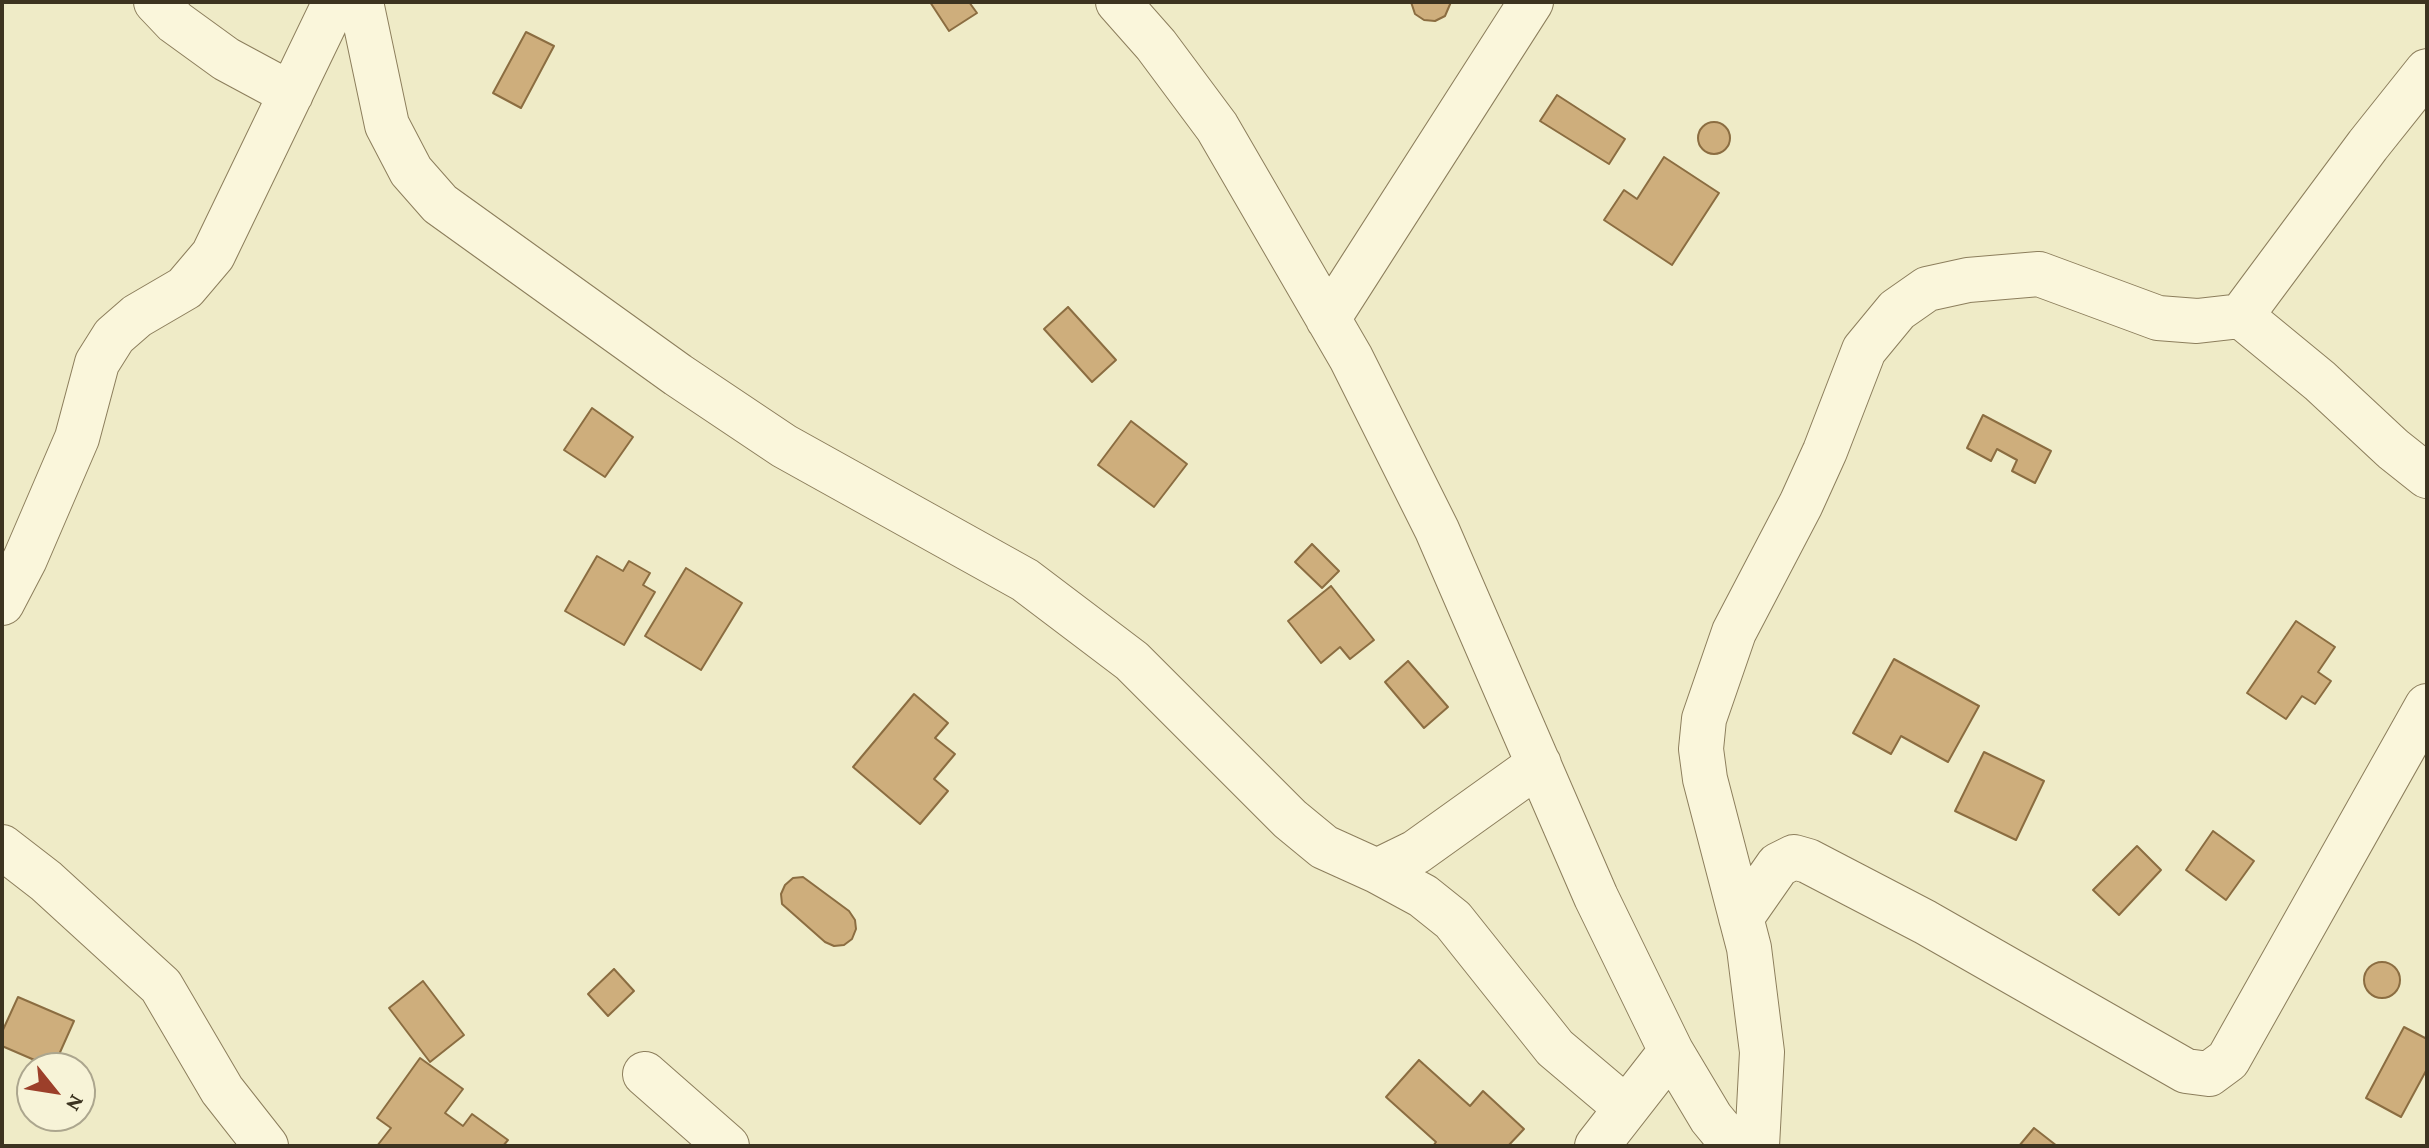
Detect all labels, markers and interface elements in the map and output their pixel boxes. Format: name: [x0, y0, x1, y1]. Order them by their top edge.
north arrow: [16, 1052, 96, 1132]
text: N: [61, 1091, 90, 1116]

